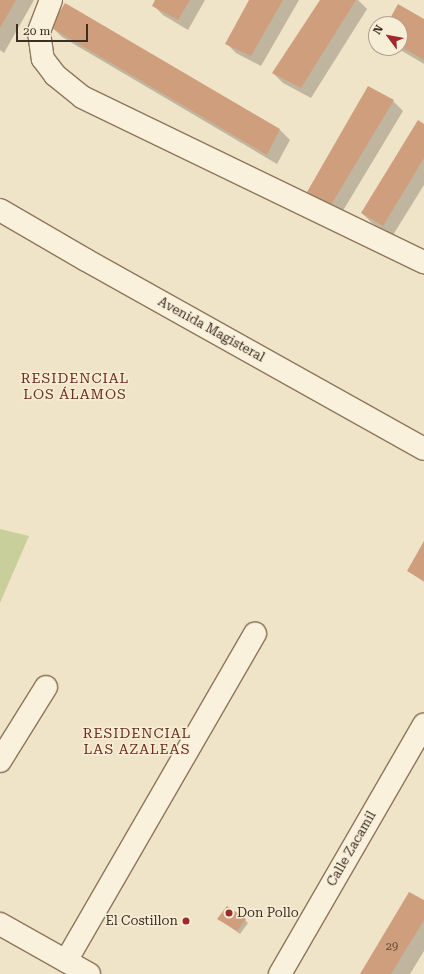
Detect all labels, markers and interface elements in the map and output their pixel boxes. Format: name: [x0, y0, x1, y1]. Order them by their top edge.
scale bar: [18, 16, 90, 42]
north arrow: [368, 16, 408, 56]
text: N: [370, 23, 386, 37]
text: 20 m: [23, 24, 50, 38]
street label: Avenida Magisteral: [155, 294, 267, 366]
district label: RESIDENCIAL LOS ÁLAMOS: [21, 370, 129, 402]
district label: RESIDENCIAL LAS AZALEAS: [83, 725, 191, 758]
street label: Calle Zacamil: [324, 809, 380, 889]
place label: Don Pollo: [237, 905, 299, 921]
marker: Don Pollo: [224, 908, 234, 918]
place label: El Costillon: [105, 913, 178, 929]
marker: El Costillon: [181, 916, 191, 926]
house number: 29: [386, 940, 398, 954]

